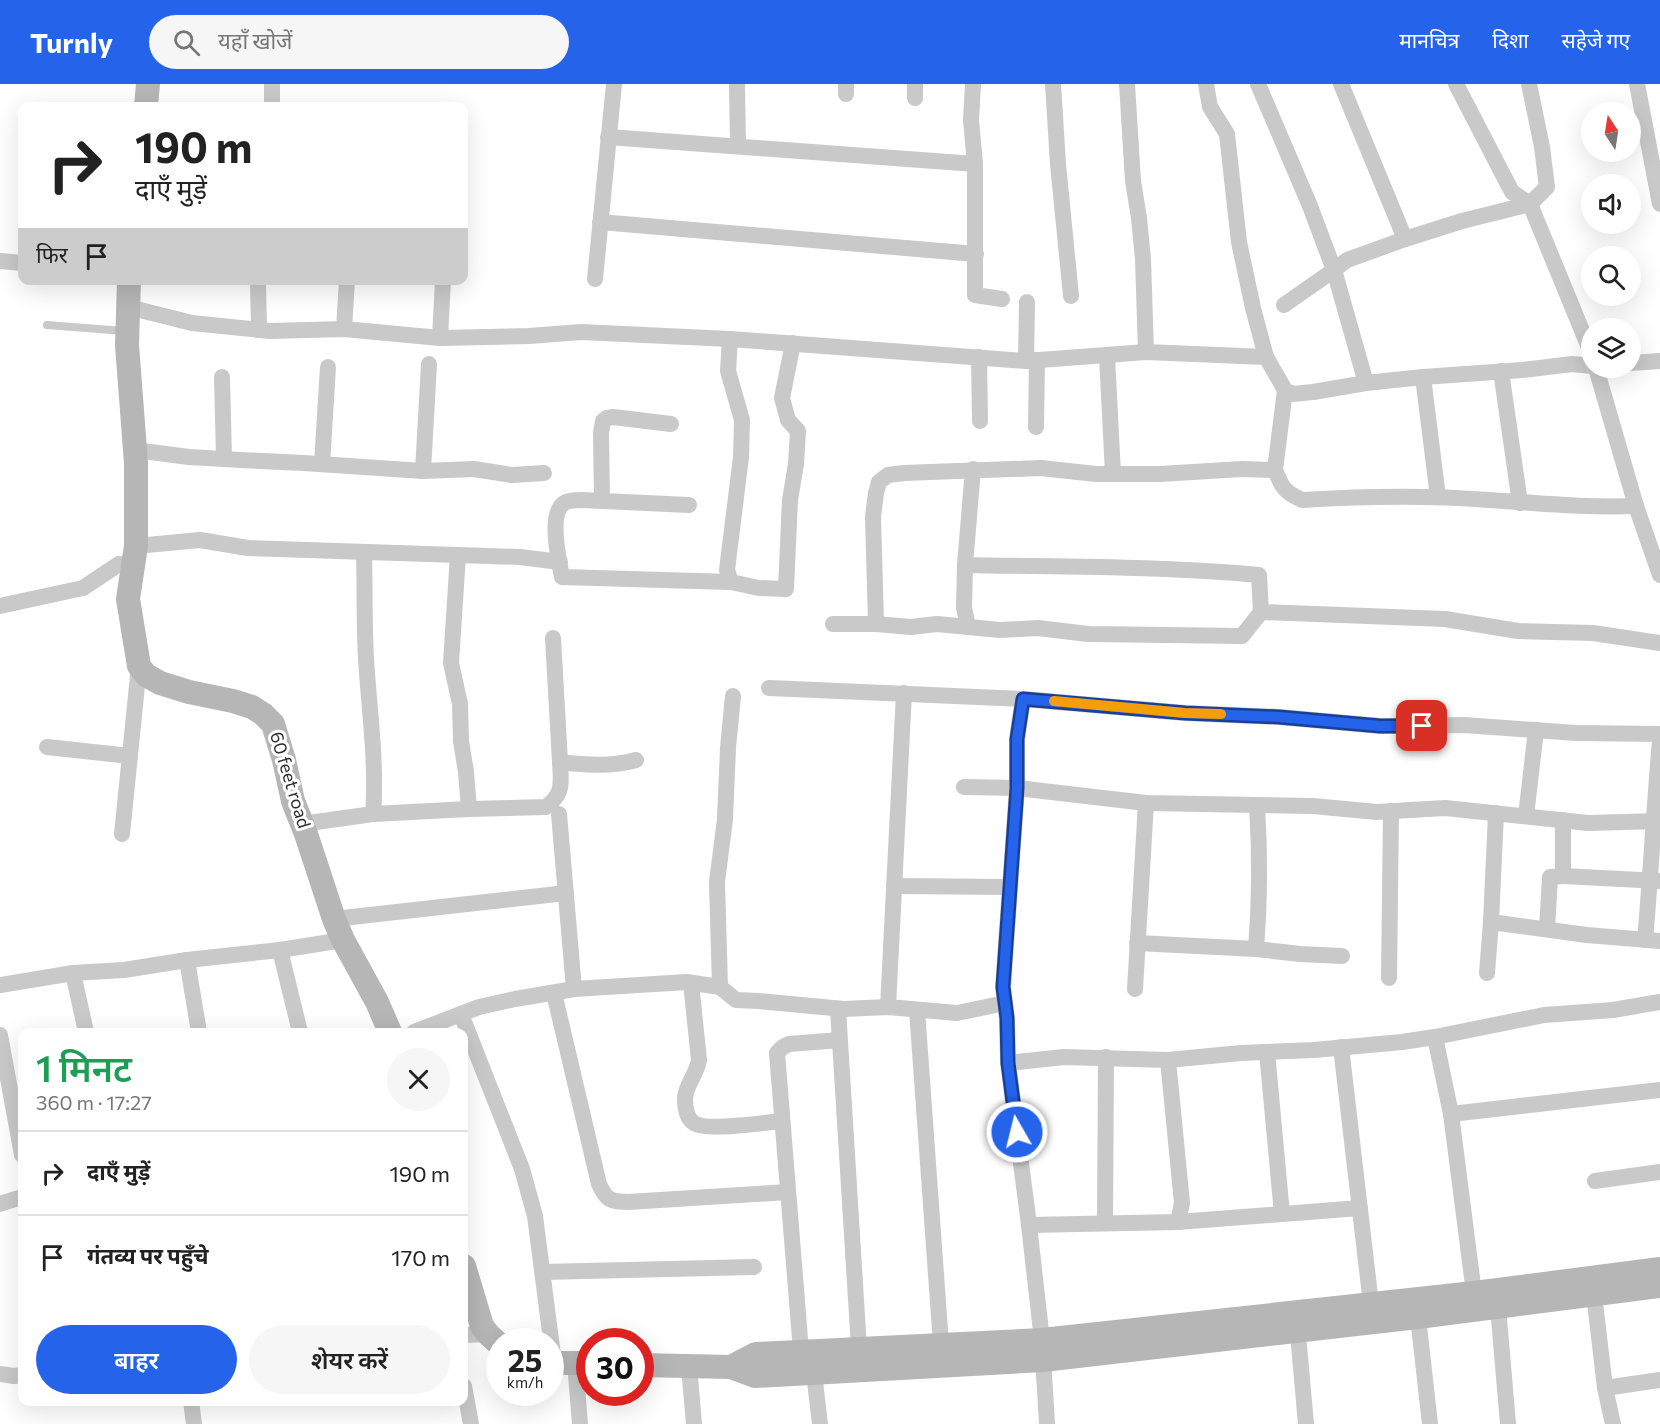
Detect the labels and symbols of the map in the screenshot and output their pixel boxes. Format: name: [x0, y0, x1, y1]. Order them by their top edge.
north arrow: [1581, 102, 1641, 162]
pin: [1396, 700, 1447, 751]
street label: 60 feet road: [266, 729, 316, 831]
position arrow: [985, 1100, 1049, 1164]
speed limit sign: 30: [576, 1328, 654, 1406]

